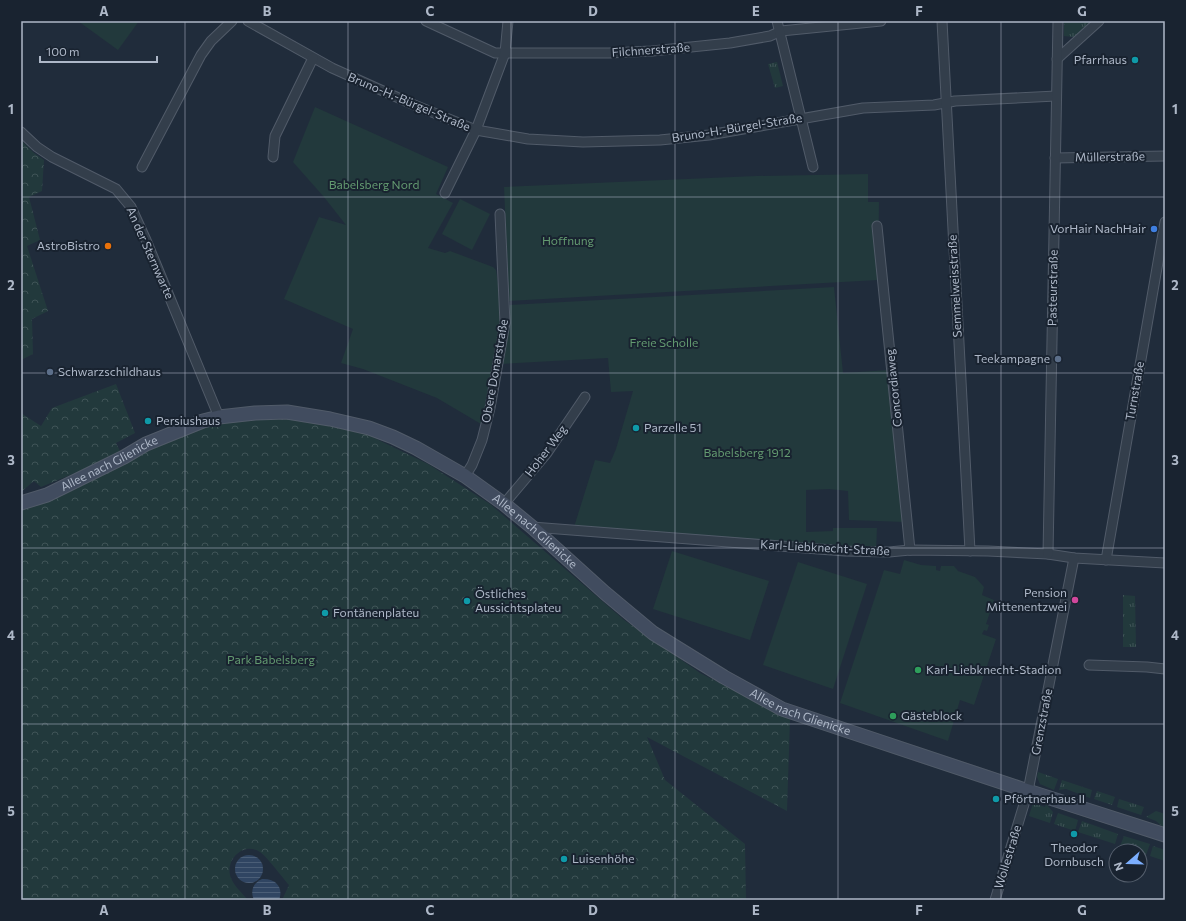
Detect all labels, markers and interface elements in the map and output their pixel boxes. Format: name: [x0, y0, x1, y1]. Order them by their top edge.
text: A: [99, 3, 109, 19]
text: B: [263, 3, 272, 19]
text: C: [426, 3, 435, 19]
text: D: [588, 3, 598, 19]
text: E: [752, 3, 760, 19]
text: F: [915, 3, 923, 19]
text: G: [1077, 3, 1087, 19]
scale bar: [40, 38, 157, 64]
street label: Filchnerstraße: [611, 39, 691, 59]
text: 100 m: [46, 44, 80, 58]
place label: Pfarrhaus: [1074, 52, 1127, 66]
marker: Pfarrhaus: [1130, 55, 1140, 65]
street label: Bruno-H.-Bürgel-Straße: [346, 69, 473, 133]
text: 1: [8, 101, 14, 117]
text: 1: [1172, 101, 1178, 117]
street label: Bruno-H.-Bürgel-Straße: [671, 110, 803, 144]
street label: Müllerstraße: [1075, 148, 1145, 164]
park label: Babelsberg Nord: [329, 177, 419, 191]
street label: An der Sternwarte: [124, 204, 177, 301]
place label: VorHair NachHair: [1050, 221, 1146, 235]
marker: VorHair NachHair: [1149, 224, 1159, 234]
park label: Hoffnung: [542, 233, 595, 247]
street label: Semmelweisstraße: [944, 234, 964, 338]
place label: AstroBistro: [37, 238, 100, 252]
marker: AstroBistro: [103, 241, 113, 251]
street label: Pasteurstraße: [1044, 250, 1060, 326]
text: 2: [7, 277, 15, 293]
text: 2: [1171, 277, 1179, 293]
street label: Obere Donarstraße: [478, 318, 510, 424]
park label: Freie Scholle: [630, 335, 698, 349]
street label: Concordiaweg: [882, 348, 904, 428]
place label: Teekampagne: [974, 351, 1050, 365]
marker: Teekampagne: [1053, 354, 1063, 364]
street label: Turnstraße: [1122, 360, 1146, 422]
place label: Schwarzschildhaus: [58, 364, 161, 378]
marker: Schwarzschildhaus: [45, 367, 55, 377]
place label: Persiushaus: [156, 413, 220, 427]
marker: Persiushaus: [143, 416, 153, 426]
place label: Parzelle 51: [644, 420, 702, 434]
street label: Hoher Weg: [521, 422, 569, 479]
marker: Parzelle 51: [631, 423, 641, 433]
street label: Allee nach Glienicke: [58, 432, 159, 493]
park label: Babelsberg 1912: [703, 445, 791, 459]
text: 3: [7, 452, 15, 468]
text: 3: [1171, 452, 1179, 468]
street label: Allee nach Glienicke: [490, 490, 581, 571]
street label: Karl-Liebknecht-Straße: [760, 537, 890, 557]
place label: Pension Mittenentzwei: [987, 585, 1067, 613]
place label: Östliches Aussichtsplateu: [475, 586, 561, 614]
marker: Pension Mittenentzwei: [1070, 595, 1080, 605]
marker: Östliches Aussichtsplateu: [462, 596, 472, 606]
place label: Fontänenplateu: [333, 605, 419, 619]
marker: Fontänenplateu: [320, 608, 330, 618]
text: 4: [7, 627, 15, 643]
text: 4: [1171, 627, 1179, 643]
park label: Park Babelsberg: [227, 652, 316, 666]
place label: Karl-Liebknecht-Stadion: [926, 662, 1061, 676]
marker: Karl-Liebknecht-Stadion: [913, 665, 923, 675]
street label: Allee nach Glienicke: [748, 685, 853, 737]
street label: Grenzstraße: [1028, 687, 1054, 756]
place label: Gästeblock: [901, 708, 963, 722]
marker: Gästeblock: [888, 711, 898, 721]
place label: Pförtnerhaus II: [1004, 791, 1085, 805]
marker: Pförtnerhaus II: [991, 794, 1001, 804]
text: 5: [7, 803, 15, 819]
text: 5: [1171, 803, 1179, 819]
street label: Wollestraße: [991, 823, 1023, 890]
marker: Theodor Dornbusch: [1069, 829, 1079, 839]
place label: Theodor Dornbusch: [1044, 840, 1104, 868]
north arrow: [1108, 843, 1148, 883]
place label: Luisenhöhe: [572, 851, 635, 865]
marker: Luisenhöhe: [559, 854, 569, 864]
text: N: [1111, 860, 1126, 873]
text: A: [99, 902, 109, 918]
text: B: [263, 902, 272, 918]
text: C: [426, 902, 435, 918]
text: D: [588, 902, 598, 918]
text: E: [752, 902, 760, 918]
text: F: [915, 902, 923, 918]
text: G: [1077, 902, 1087, 918]

